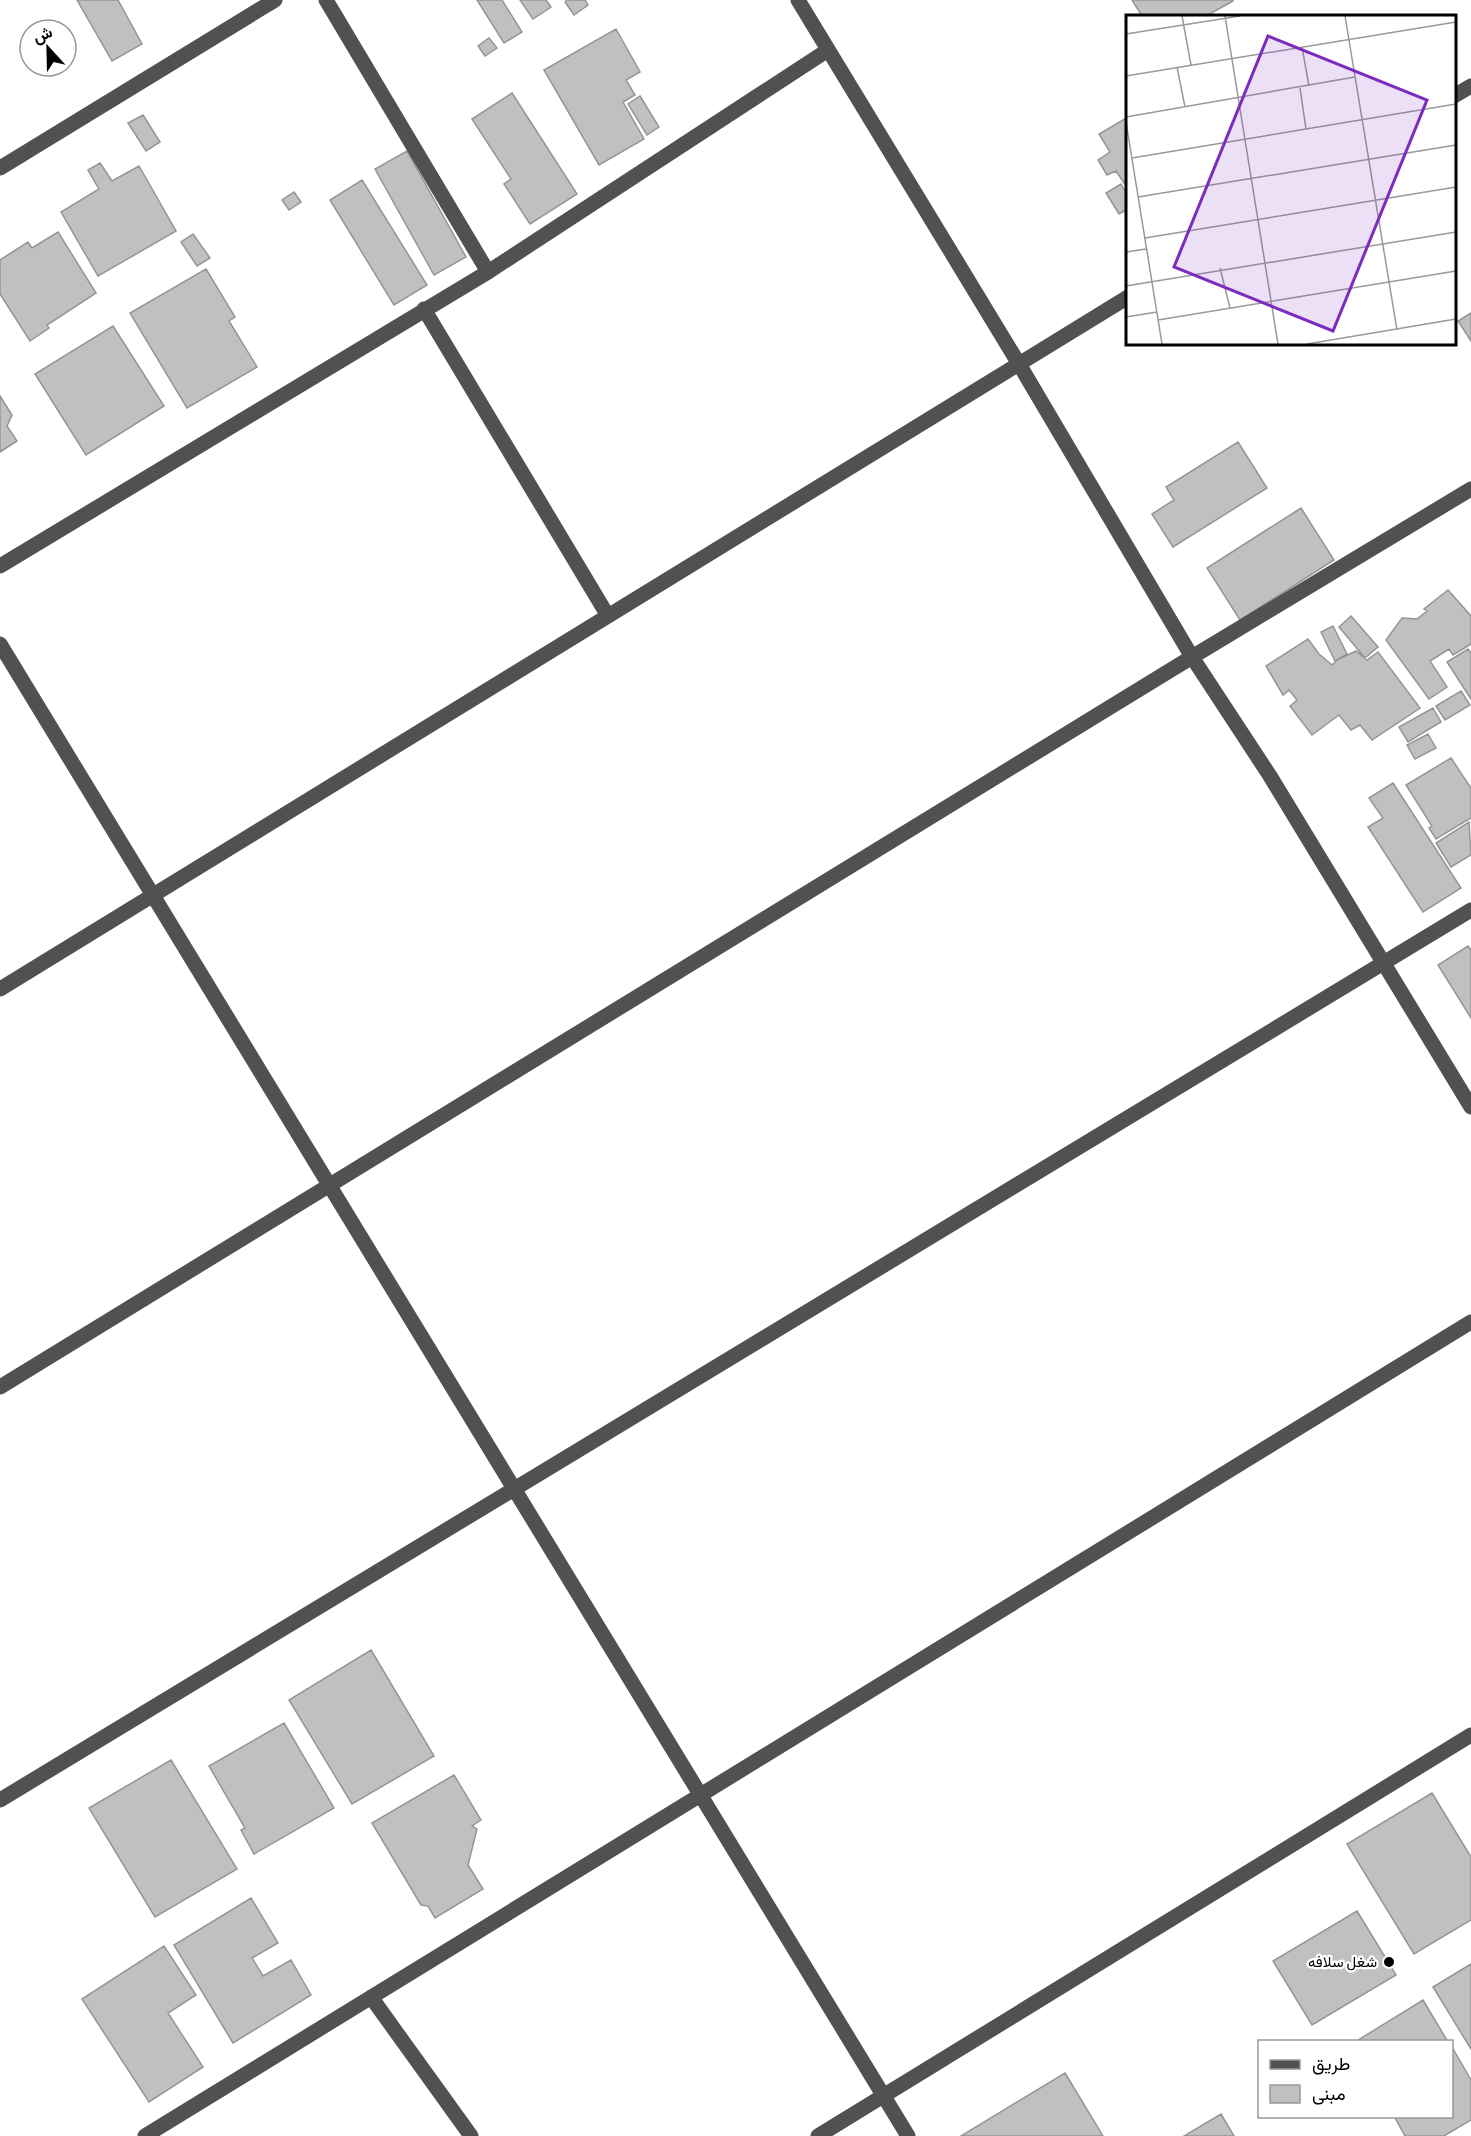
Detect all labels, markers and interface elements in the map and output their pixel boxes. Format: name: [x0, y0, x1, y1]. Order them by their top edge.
inset map: [1126, 15, 1456, 345]
north arrow: [18, 18, 78, 78]
text: ش: [29, 20, 55, 48]
place label: شغل سلافه: [1308, 1951, 1377, 1972]
marker: شغل سلافه: [1382, 1955, 1396, 1969]
legend: [1258, 2040, 1453, 2118]
text: طريق: [1312, 2051, 1350, 2075]
text: مبنى: [1312, 2081, 1346, 2105]

